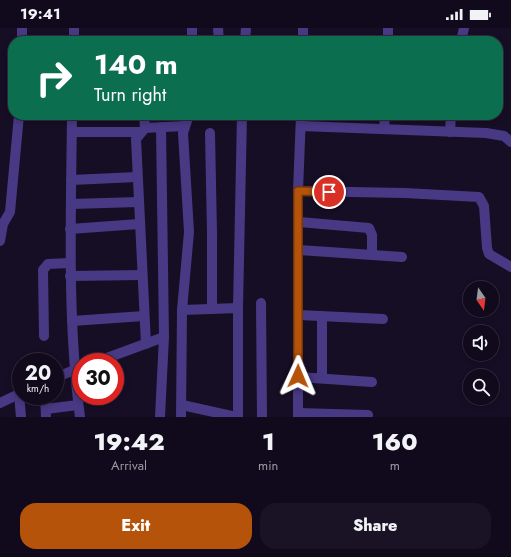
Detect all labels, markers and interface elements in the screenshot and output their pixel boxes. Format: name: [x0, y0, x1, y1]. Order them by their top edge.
text: 19:41: [20, 3, 61, 25]
text: 140 m: [94, 44, 178, 85]
icon: right: [28, 52, 80, 104]
text: Turn right: [94, 82, 166, 108]
pin: [312, 175, 346, 209]
icon: arrive: [318, 181, 340, 203]
north arrow: [463, 281, 499, 317]
map controls: [463, 281, 499, 405]
button: sound: [463, 325, 499, 361]
speed limit sign: 30: [72, 353, 124, 405]
position arrow: [277, 355, 319, 397]
text: 20: [25, 359, 51, 388]
button: search: [463, 369, 499, 405]
text: km/h: [27, 381, 49, 396]
text: 19:42: [93, 424, 165, 459]
text: 1: [262, 424, 275, 459]
text: 160: [372, 424, 418, 459]
text: Arrival: [111, 456, 147, 475]
text: min: [258, 456, 278, 475]
text: m: [390, 456, 400, 475]
button: Exit: [20, 503, 252, 549]
button: Share: [260, 503, 491, 549]

